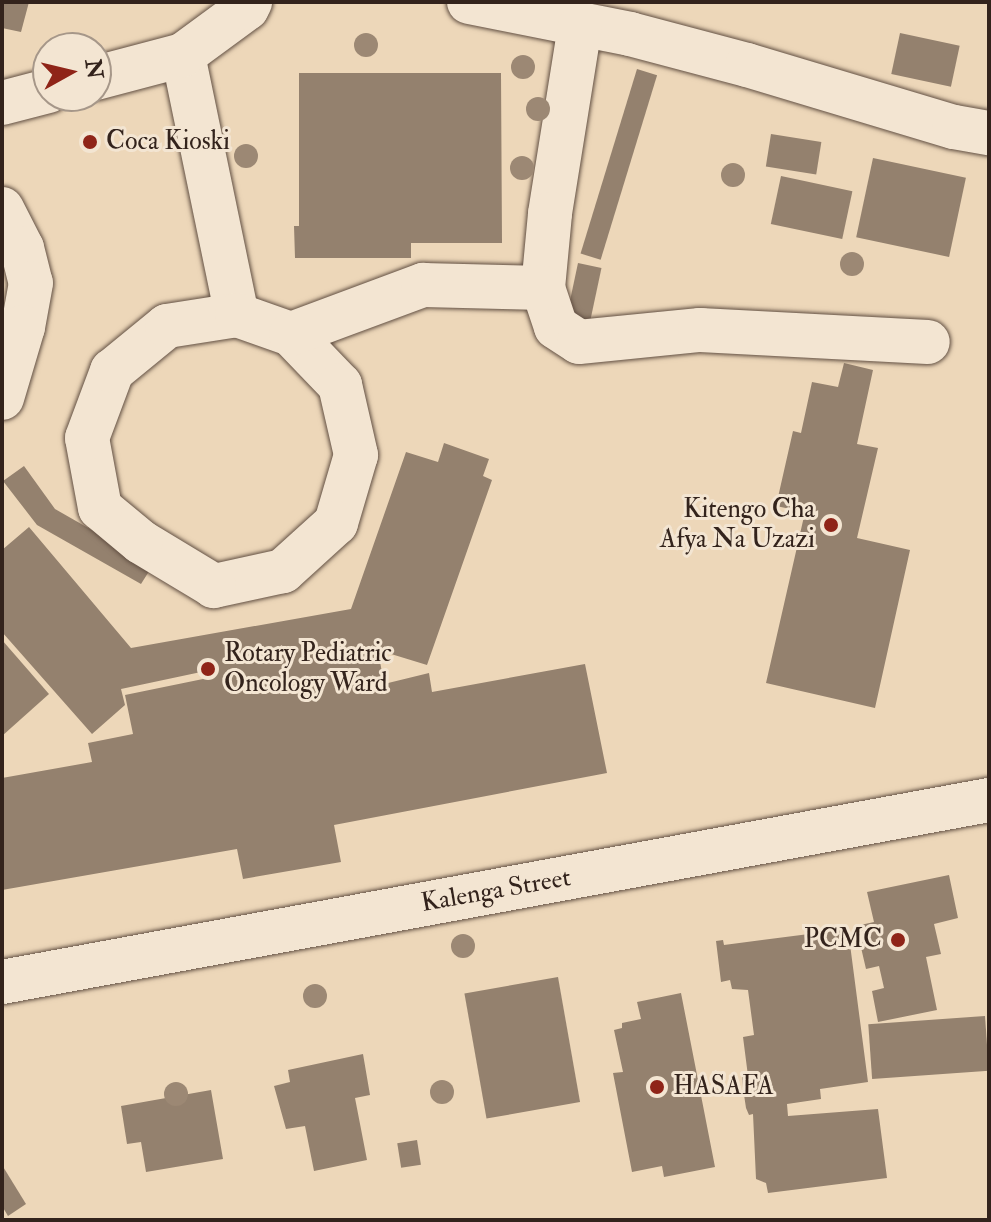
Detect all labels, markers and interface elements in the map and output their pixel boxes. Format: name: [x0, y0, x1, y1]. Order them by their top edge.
north arrow: [32, 32, 112, 112]
text: N: [79, 57, 109, 81]
place label: Coca Kioski: [106, 126, 230, 158]
marker: Coca Kioski: [81, 133, 99, 151]
place label: Kitengo Cha Afya Na Uzazi: [660, 494, 815, 556]
marker: Kitengo Cha Afya Na Uzazi: [822, 516, 840, 534]
place label: Rotary Pediatric Oncology Ward: [224, 638, 392, 700]
marker: Rotary Pediatric Oncology Ward: [199, 660, 217, 678]
street label: Kalenga Street: [419, 862, 573, 920]
place label: PCMC: [804, 924, 882, 956]
marker: PCMC: [889, 931, 907, 949]
place label: HASAFA: [673, 1071, 774, 1103]
marker: HASAFA: [648, 1078, 666, 1096]

